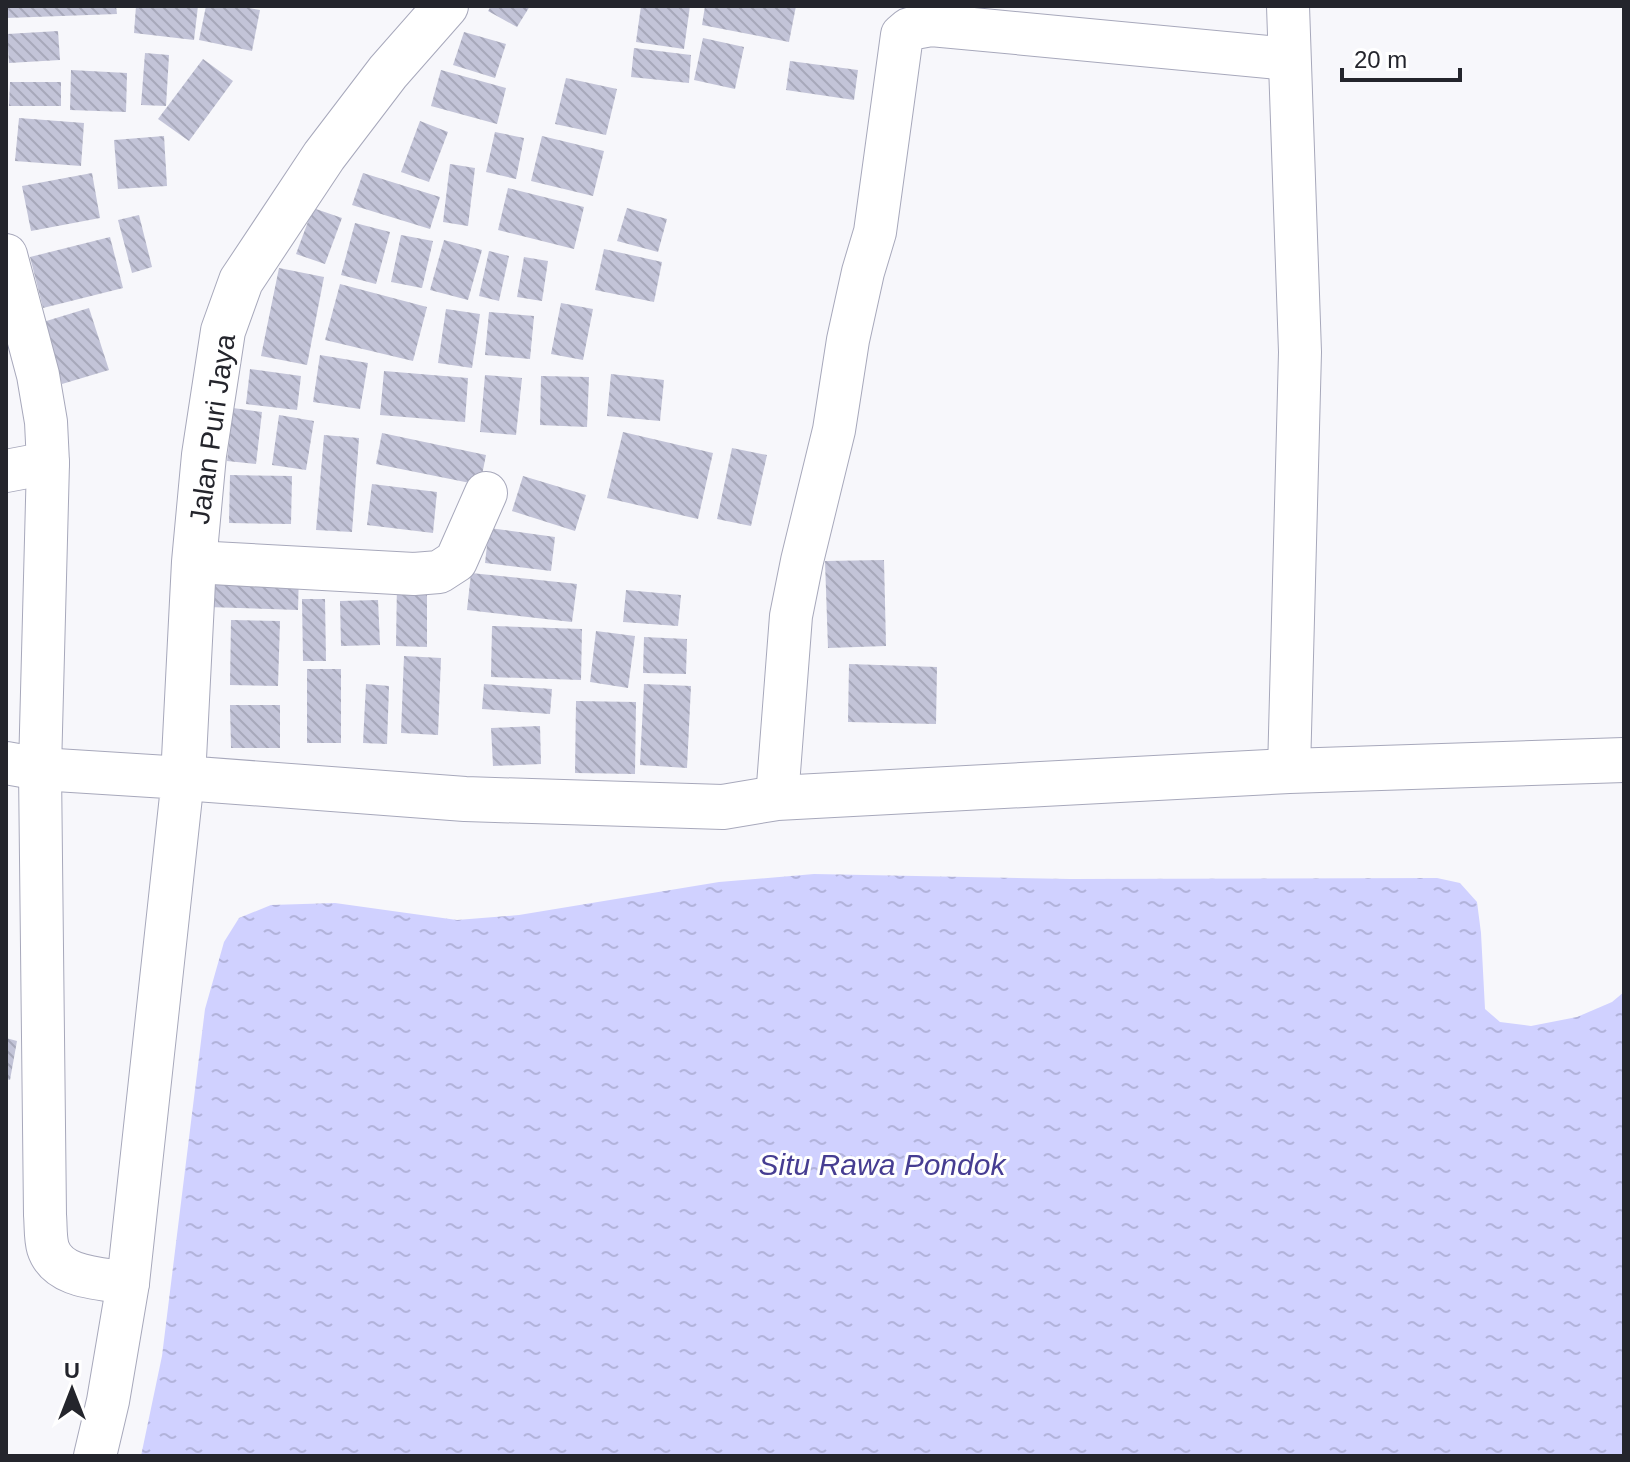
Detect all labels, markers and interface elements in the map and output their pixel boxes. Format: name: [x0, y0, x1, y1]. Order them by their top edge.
scale bar: [1342, 32, 1460, 82]
text: 20 m: [1354, 46, 1407, 73]
street label: Jalan Puri Jaya: [184, 332, 241, 526]
water label: Situ Rawa Pondok: [759, 1148, 1007, 1181]
north arrow: [32, 1350, 112, 1430]
text: U: [64, 1358, 80, 1383]

